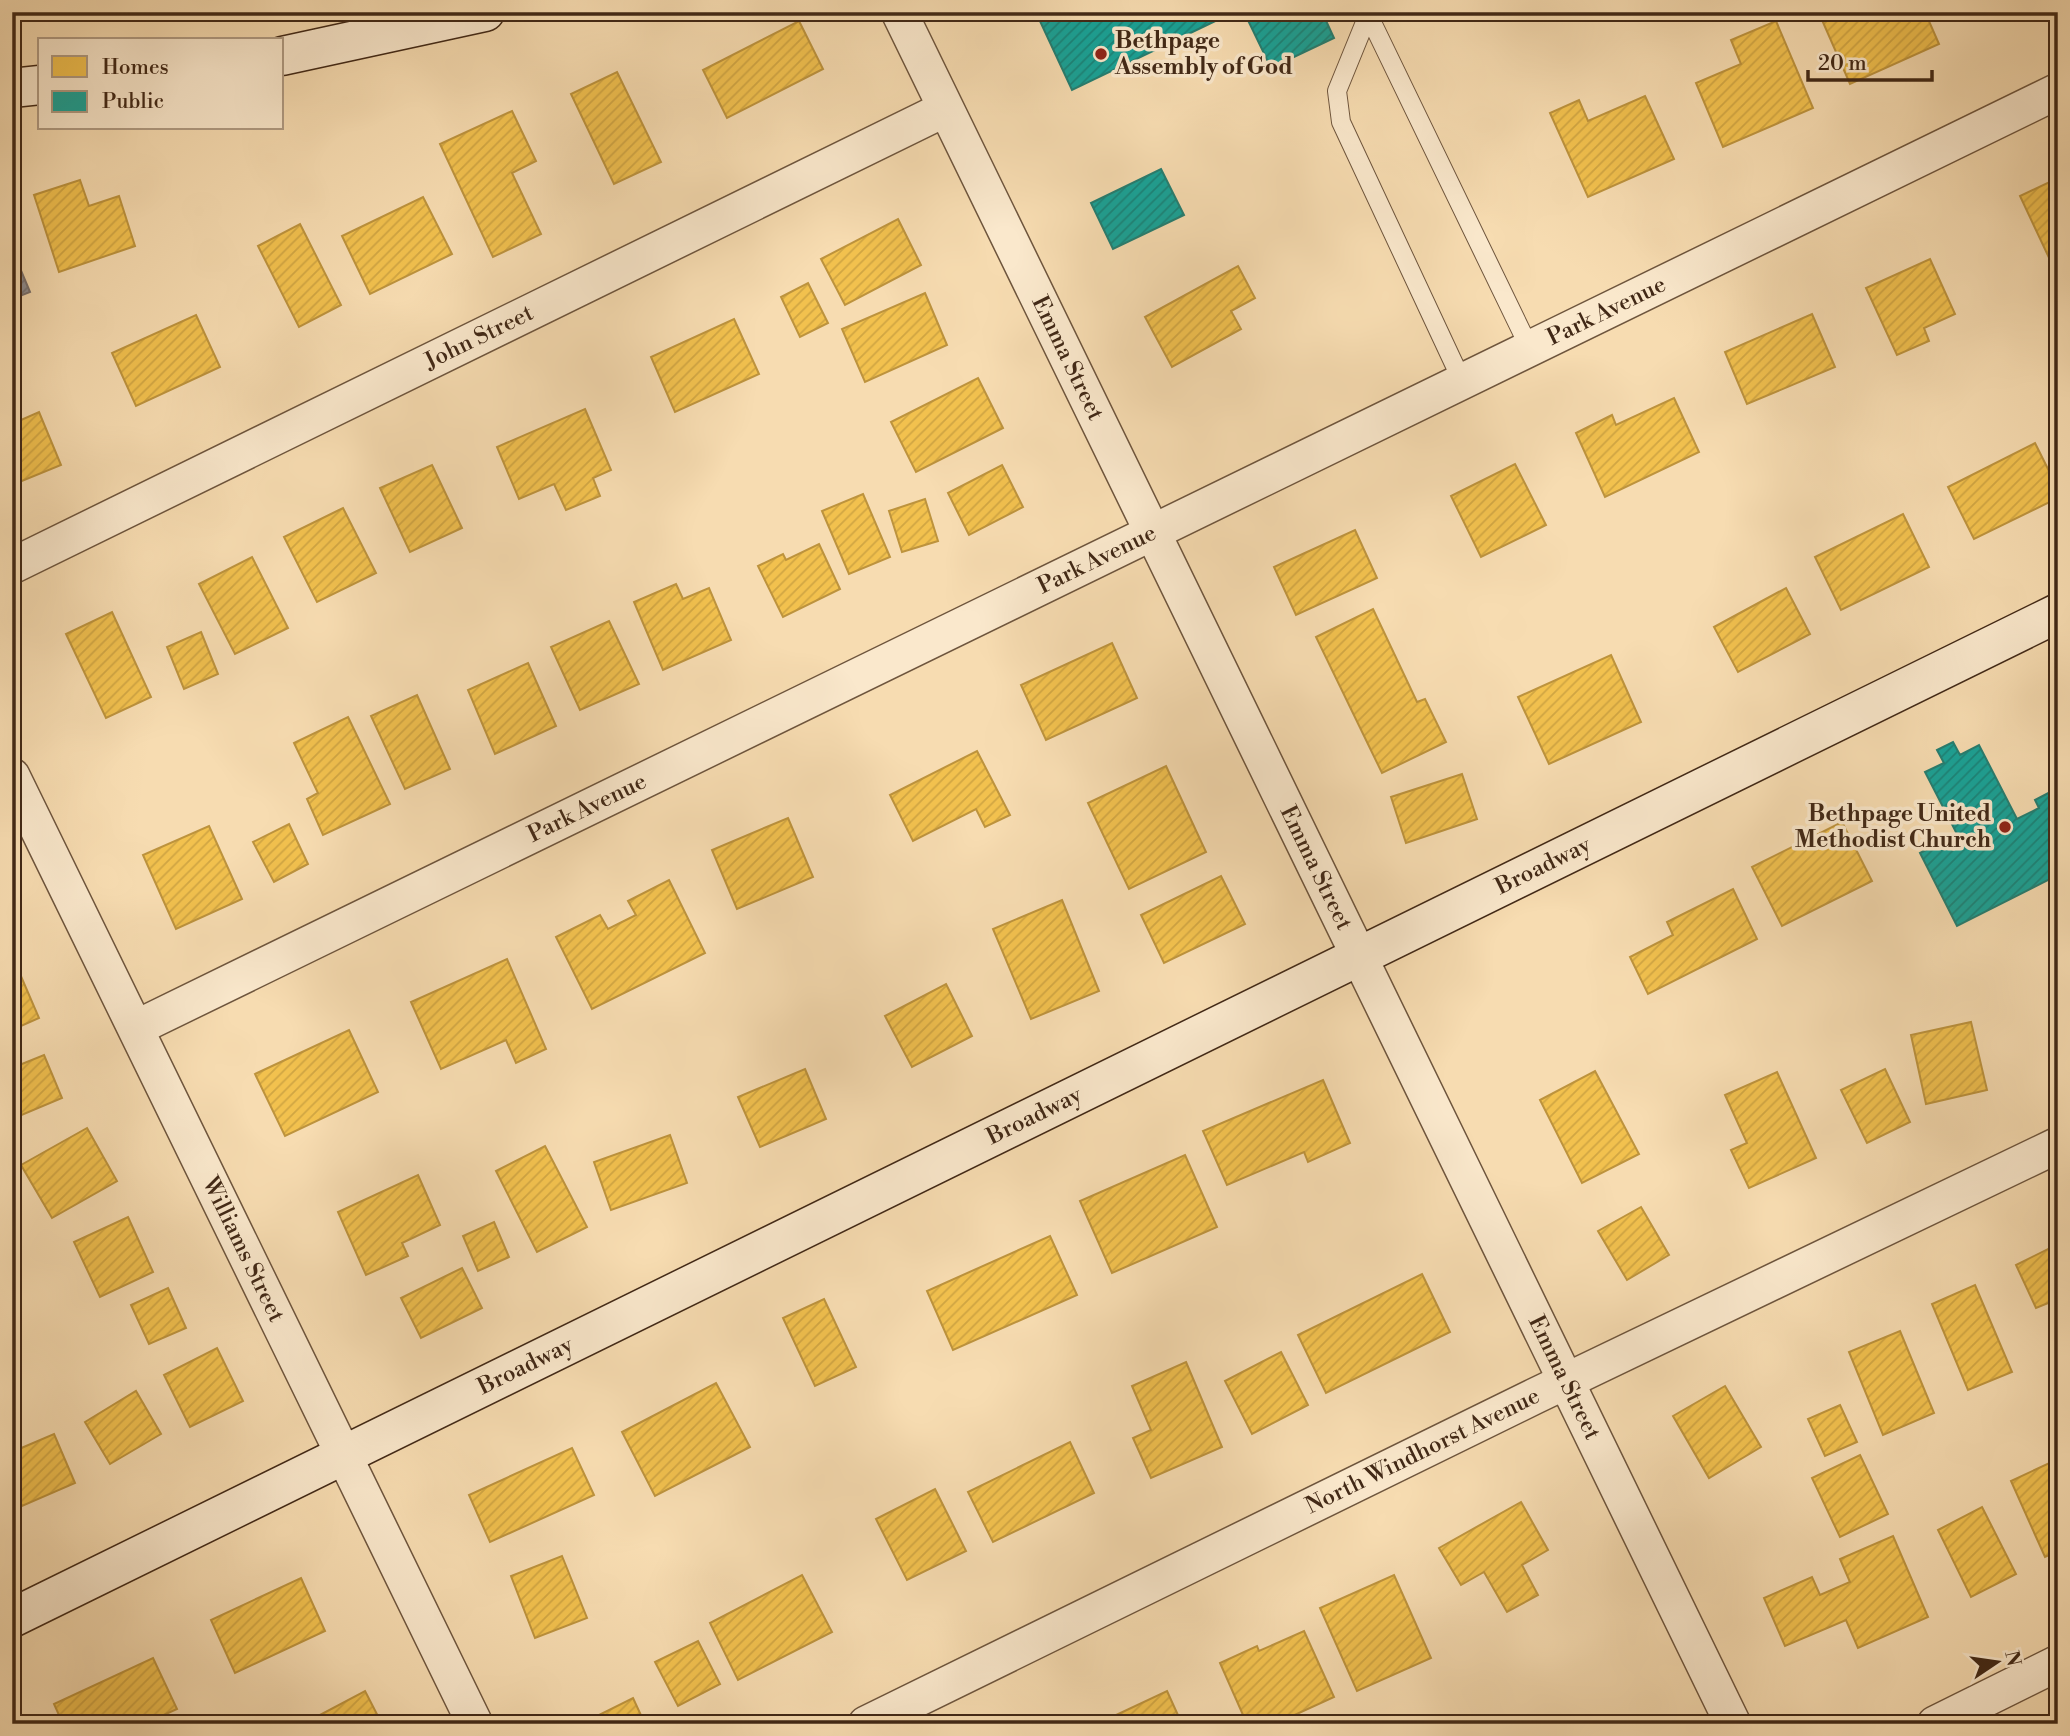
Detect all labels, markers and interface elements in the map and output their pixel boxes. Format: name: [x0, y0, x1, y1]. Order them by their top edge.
place label: Bethpage Assembly of God: [1114, 27, 1293, 81]
legend: [38, 38, 284, 130]
scale bar: [1808, 38, 1932, 82]
marker: Bethpage Assembly of God: [1093, 46, 1109, 62]
text: 20 m: [1818, 51, 1867, 77]
text: Homes: [102, 55, 169, 81]
text: Public: [102, 89, 164, 115]
street label: Park Avenue: [1543, 270, 1670, 352]
street label: Emma Street: [1025, 291, 1110, 425]
street label: John Street: [419, 299, 538, 376]
street label: Park Avenue: [1033, 519, 1161, 600]
street label: Park Avenue: [523, 767, 651, 849]
place label: Bethpage United Methodist Church: [1795, 800, 1991, 854]
street label: Emma Street: [1274, 801, 1358, 935]
marker: Bethpage United Methodist Church: [1997, 819, 2013, 835]
street label: Broadway: [1490, 830, 1596, 901]
street label: Broadway: [981, 1080, 1087, 1151]
street label: Williams Street: [196, 1172, 291, 1327]
street label: Emma Street: [1522, 1311, 1606, 1444]
street label: Broadway: [472, 1330, 578, 1401]
street label: North Windhorst Avenue: [1301, 1382, 1544, 1520]
north arrow: [1962, 1628, 2032, 1698]
text: N: [1999, 1648, 2026, 1668]

